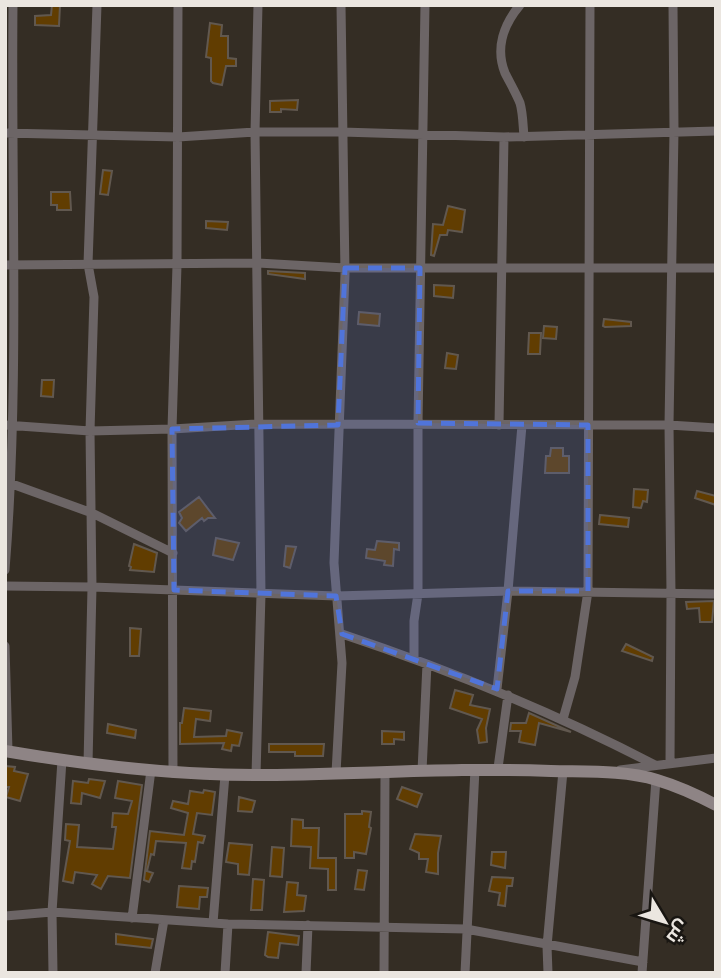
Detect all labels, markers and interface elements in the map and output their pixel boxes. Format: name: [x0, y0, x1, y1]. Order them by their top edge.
north arrow: [630, 887, 700, 957]
text: ش: [661, 915, 695, 949]

